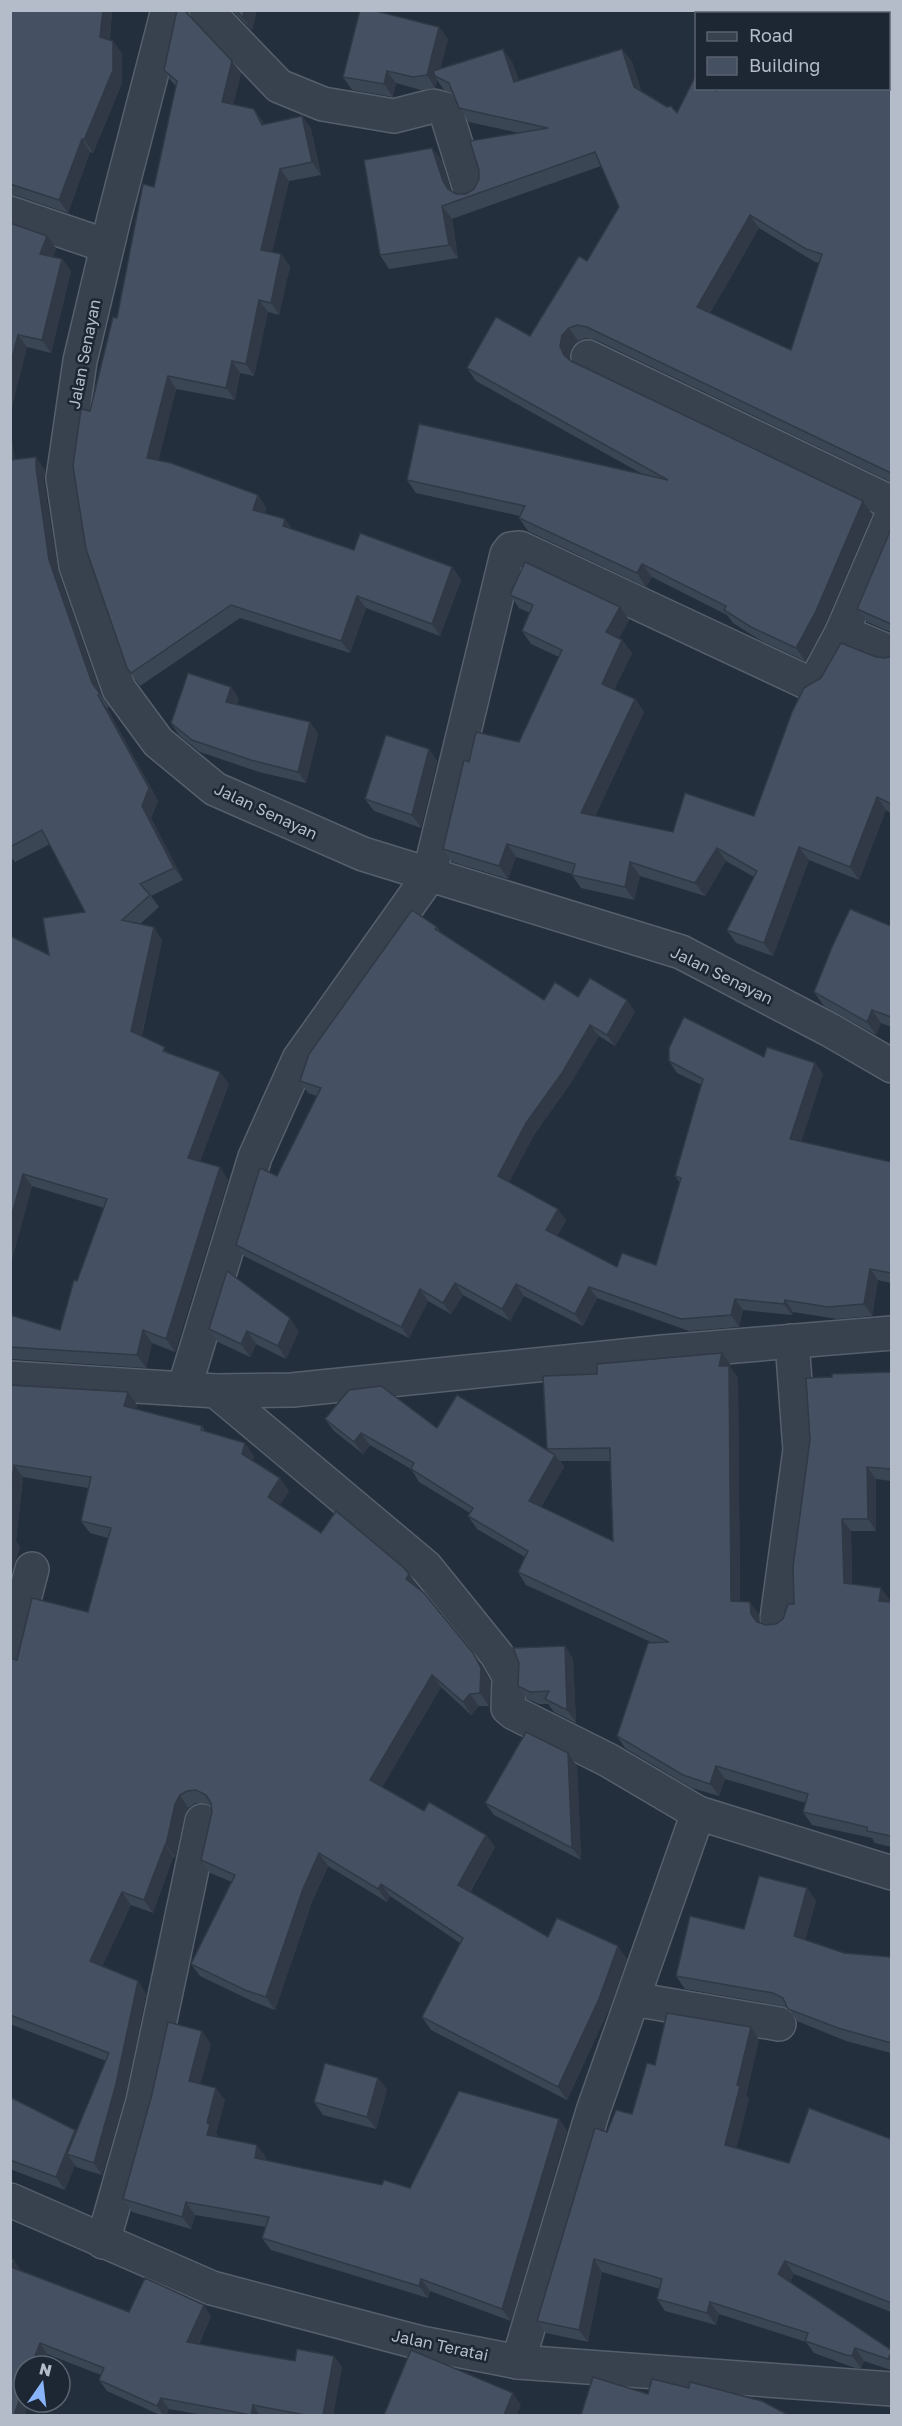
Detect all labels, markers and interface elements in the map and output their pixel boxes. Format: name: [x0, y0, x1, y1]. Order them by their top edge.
legend: [695, 12, 890, 90]
text: Road: [749, 24, 793, 46]
text: Building: [749, 54, 820, 76]
street label: Jalan Senayan: [64, 297, 104, 411]
street label: Jalan Senayan: [211, 778, 321, 844]
street label: Jalan Senayan: [668, 942, 776, 1008]
street label: Jalan Teratai: [390, 2325, 490, 2365]
north arrow: [12, 2354, 72, 2414]
text: N: [37, 2358, 54, 2381]

